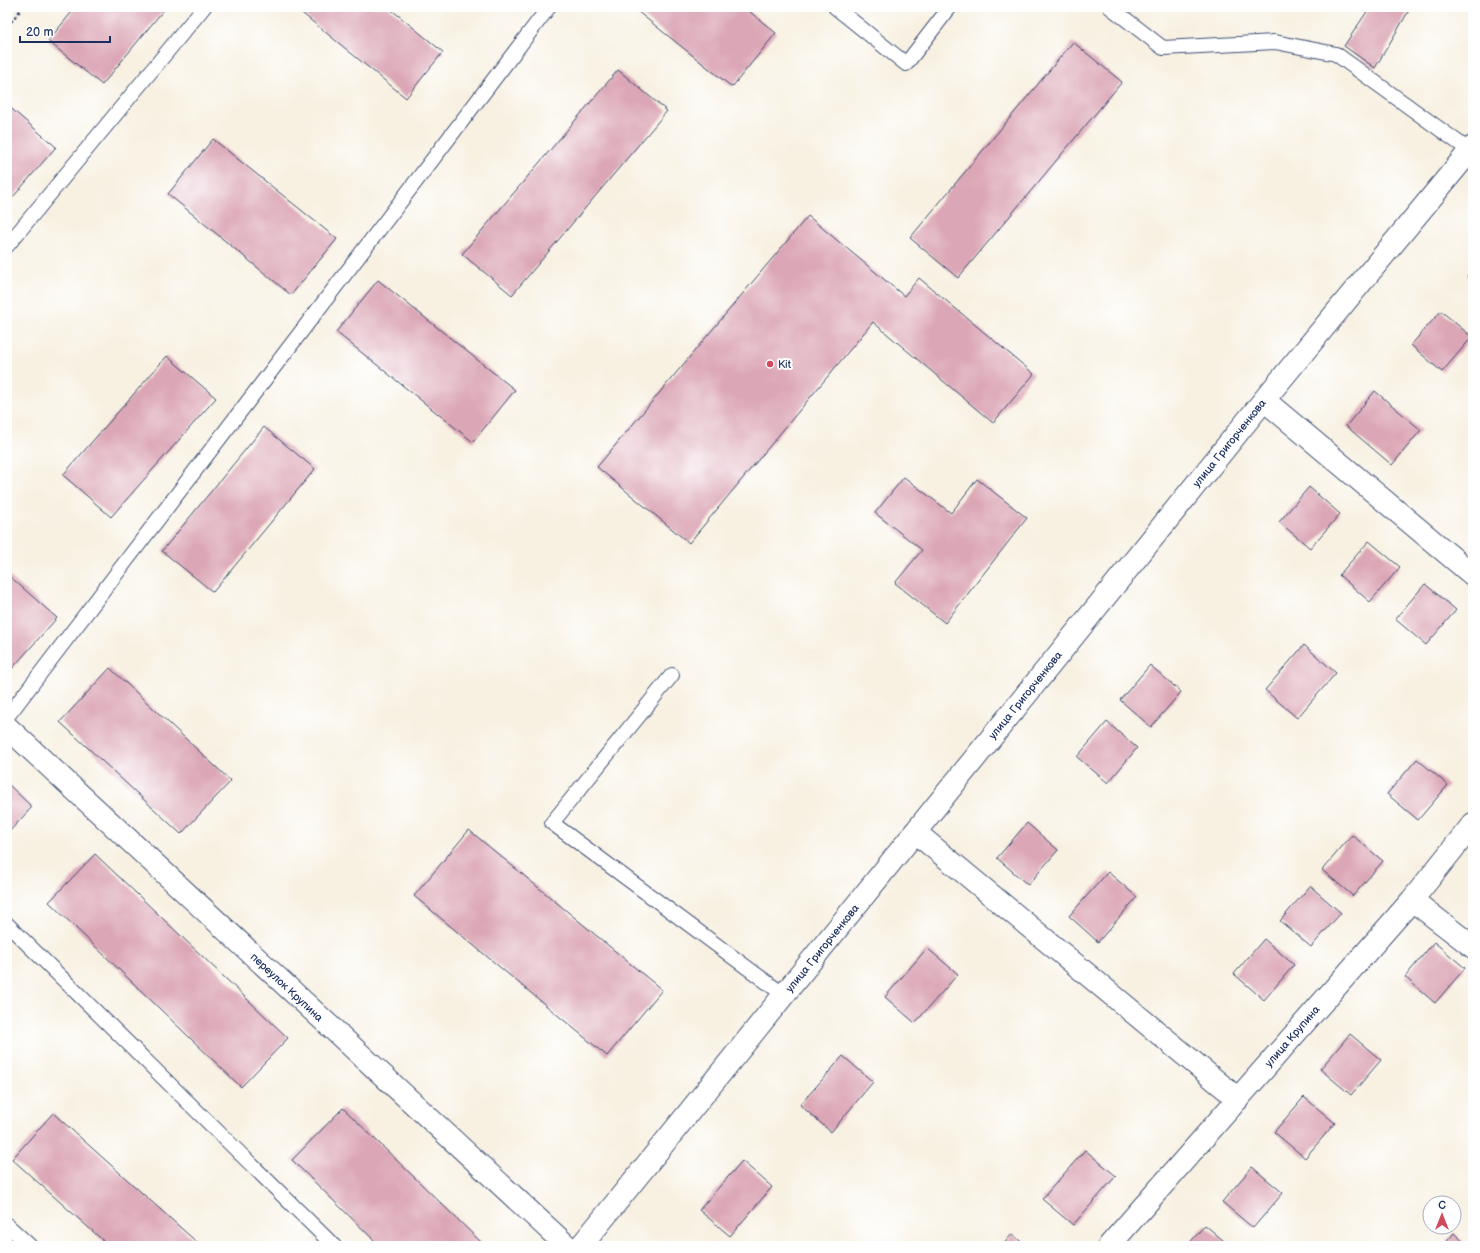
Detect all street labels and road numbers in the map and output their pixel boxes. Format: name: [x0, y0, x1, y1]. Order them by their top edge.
street label: улица Григорченкова: [1190, 396, 1269, 490]
street label: улица Григорченкова: [986, 648, 1065, 742]
street label: улица Григорченкова: [783, 901, 862, 995]
street label: переулок Крупина: [248, 950, 326, 1025]
street label: улица Крупина: [1262, 1003, 1323, 1070]

